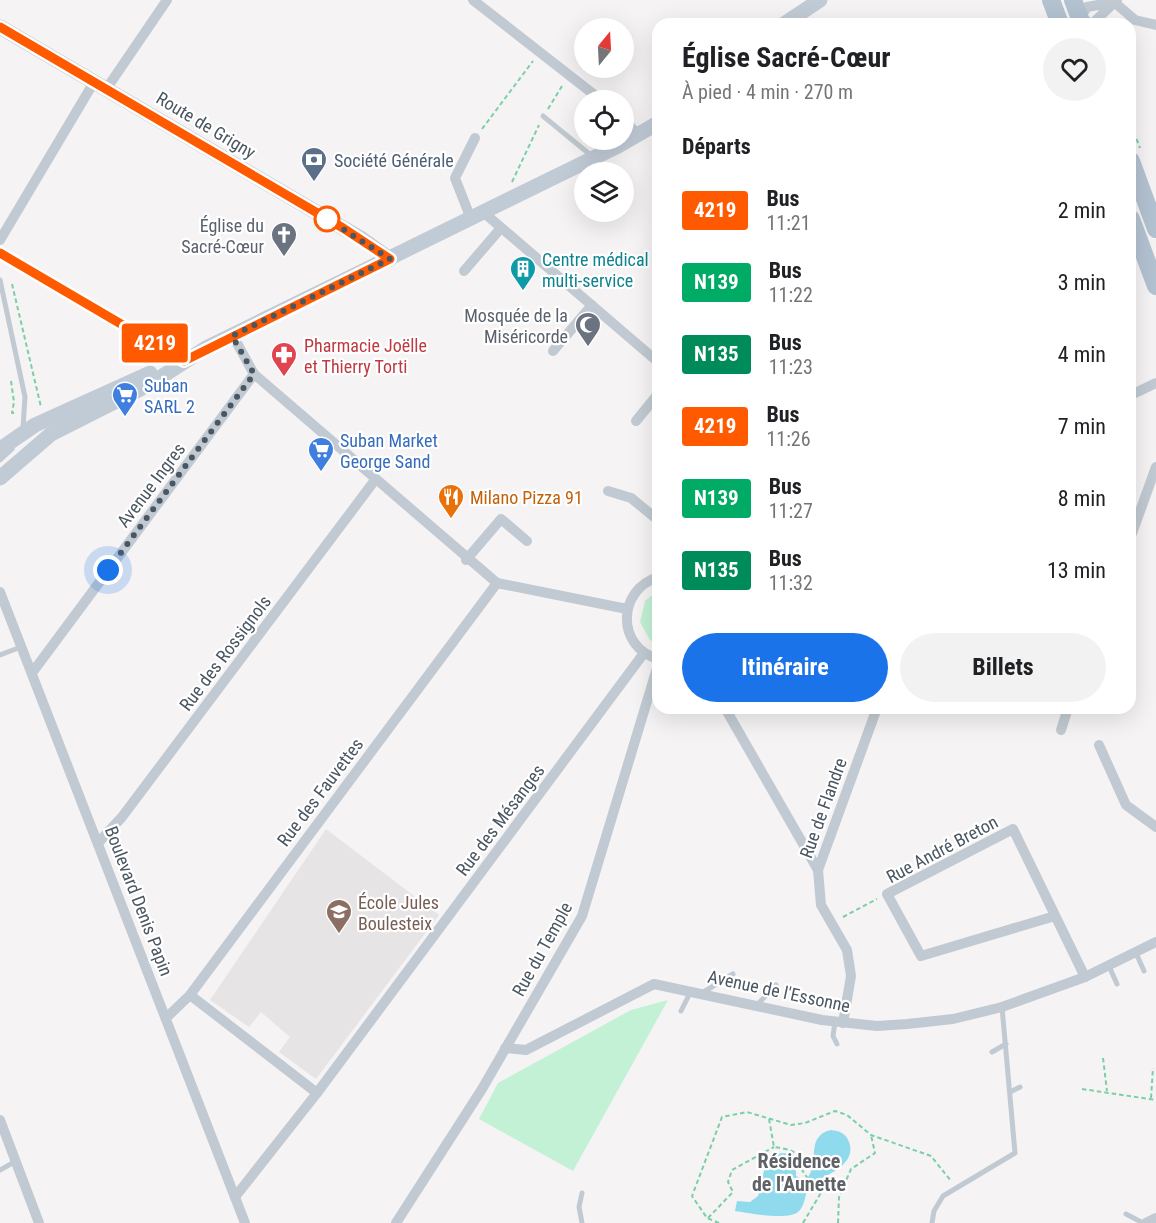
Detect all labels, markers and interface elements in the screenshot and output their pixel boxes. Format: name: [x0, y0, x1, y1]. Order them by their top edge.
north arrow: [574, 18, 634, 78]
map controls: [574, 18, 634, 222]
button: heart: [1043, 38, 1106, 101]
text: Église Sacré-Cœur: [682, 41, 891, 74]
text: À pied · 4 min · 270 m: [682, 80, 853, 104]
street label: Route de Grigny: [153, 87, 260, 163]
button: locate: [574, 90, 634, 150]
text: Départs: [682, 134, 751, 159]
bank icon: Société Générale: [299, 145, 329, 183]
place label: Société Générale: [334, 150, 454, 171]
button: layers: [574, 162, 634, 222]
text: Bus: [766, 186, 800, 211]
text: 4219: [694, 198, 736, 222]
text: 2 min: [1058, 198, 1106, 223]
unlabelled marker: [314, 206, 340, 232]
text: 11:21: [766, 211, 811, 235]
place label: Église du Sacré-Cœur: [181, 215, 265, 257]
church icon: Église du Sacré-Cœur: [269, 220, 299, 258]
place label: Centre médical multi-service: [542, 249, 649, 291]
building icon: Centre médical multi-service: [508, 254, 538, 292]
text: Bus: [769, 258, 802, 283]
text: N139: [694, 270, 739, 294]
text: 3 min: [1058, 270, 1106, 295]
text: 11:22: [769, 283, 813, 307]
place label: Mosquée de la Miséricorde: [464, 305, 568, 347]
mosque icon: Mosquée de la Miséricorde: [573, 310, 603, 348]
line badge: 4219: [113, 324, 197, 362]
text: Bus: [769, 330, 802, 355]
text: 4219: [134, 331, 176, 355]
place label: Pharmacie Joëlle et Thierry Torti: [304, 335, 427, 377]
pharmacy icon: Pharmacie Joëlle et Thierry Torti: [269, 340, 299, 378]
text: N135: [694, 342, 739, 366]
text: 4 min: [1058, 342, 1106, 367]
text: 11:23: [769, 355, 813, 379]
place label: Suban SARL 2: [144, 375, 195, 417]
supermarket icon: Suban SARL 2: [110, 380, 140, 418]
text: Bus: [766, 402, 800, 427]
text: 4219: [694, 414, 736, 438]
text: 7 min: [1058, 414, 1106, 439]
text: 11:26: [766, 427, 811, 451]
place label: Suban Market George Sand: [340, 430, 438, 472]
supermarket icon: Suban Market George Sand: [306, 435, 336, 473]
street label: Avenue Ingres: [113, 439, 189, 531]
text: Bus: [769, 474, 802, 499]
restaurant icon: Milano Pizza 91: [436, 482, 466, 520]
text: N139: [694, 486, 739, 510]
text: 8 min: [1058, 486, 1106, 511]
place label: Milano Pizza 91: [470, 487, 583, 508]
text: 11:27: [769, 499, 813, 523]
text: Bus: [769, 546, 802, 571]
your location: [93, 555, 123, 585]
text: N135: [694, 558, 739, 582]
text: 13 min: [1047, 558, 1106, 583]
text: 11:32: [769, 571, 813, 595]
street label: Rue des Rossignols: [175, 591, 275, 715]
button: Itinéraire: [682, 633, 888, 702]
button: Billets: [900, 633, 1106, 702]
street label: Rue des Fauvettes: [273, 734, 367, 850]
street label: Rue de Flandre: [795, 755, 851, 861]
street label: Rue des Mésanges: [451, 760, 549, 880]
street label: Rue André Breton: [883, 811, 1001, 887]
street label: Boulevard Denis Papin: [101, 823, 177, 979]
place label: École Jules Boulesteix: [358, 892, 439, 934]
school or university icon: École Jules Boulesteix: [324, 897, 354, 935]
street label: Rue du Temple: [508, 898, 576, 1000]
street label: Avenue de l'Essonne: [706, 966, 852, 1016]
district label: Résidence de l'Aunette: [752, 1149, 846, 1196]

